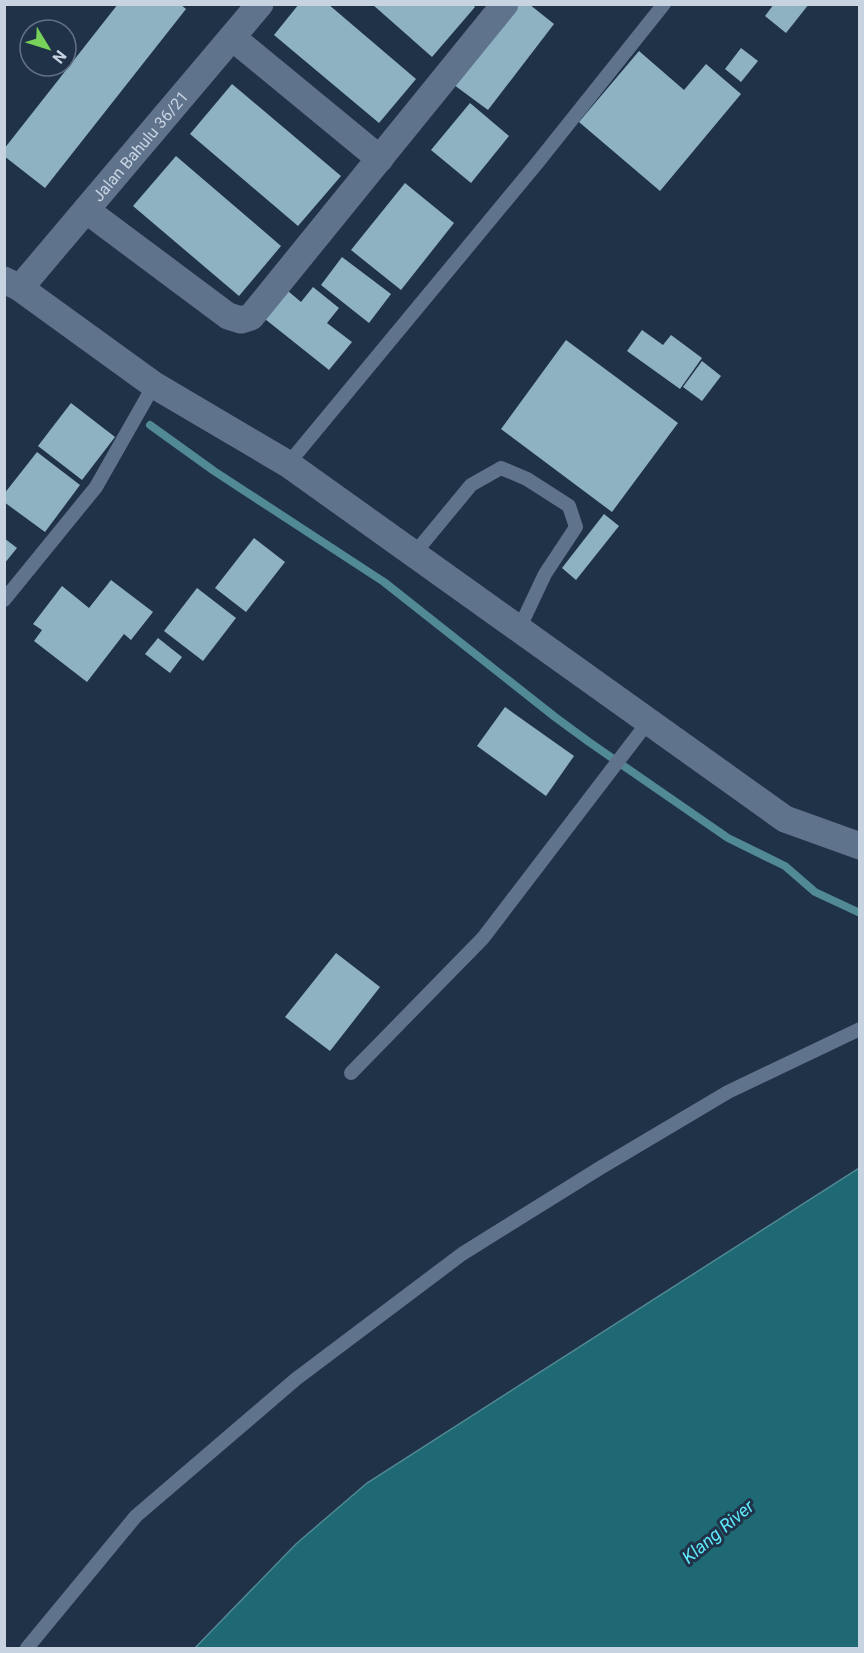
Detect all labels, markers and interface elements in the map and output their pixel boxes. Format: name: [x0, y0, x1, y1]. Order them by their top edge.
north arrow: [18, 18, 78, 78]
text: N: [48, 47, 70, 67]
street label: Jalan Bahulu 36/21: [88, 87, 192, 205]
water label: Klang River: [678, 1495, 759, 1568]

